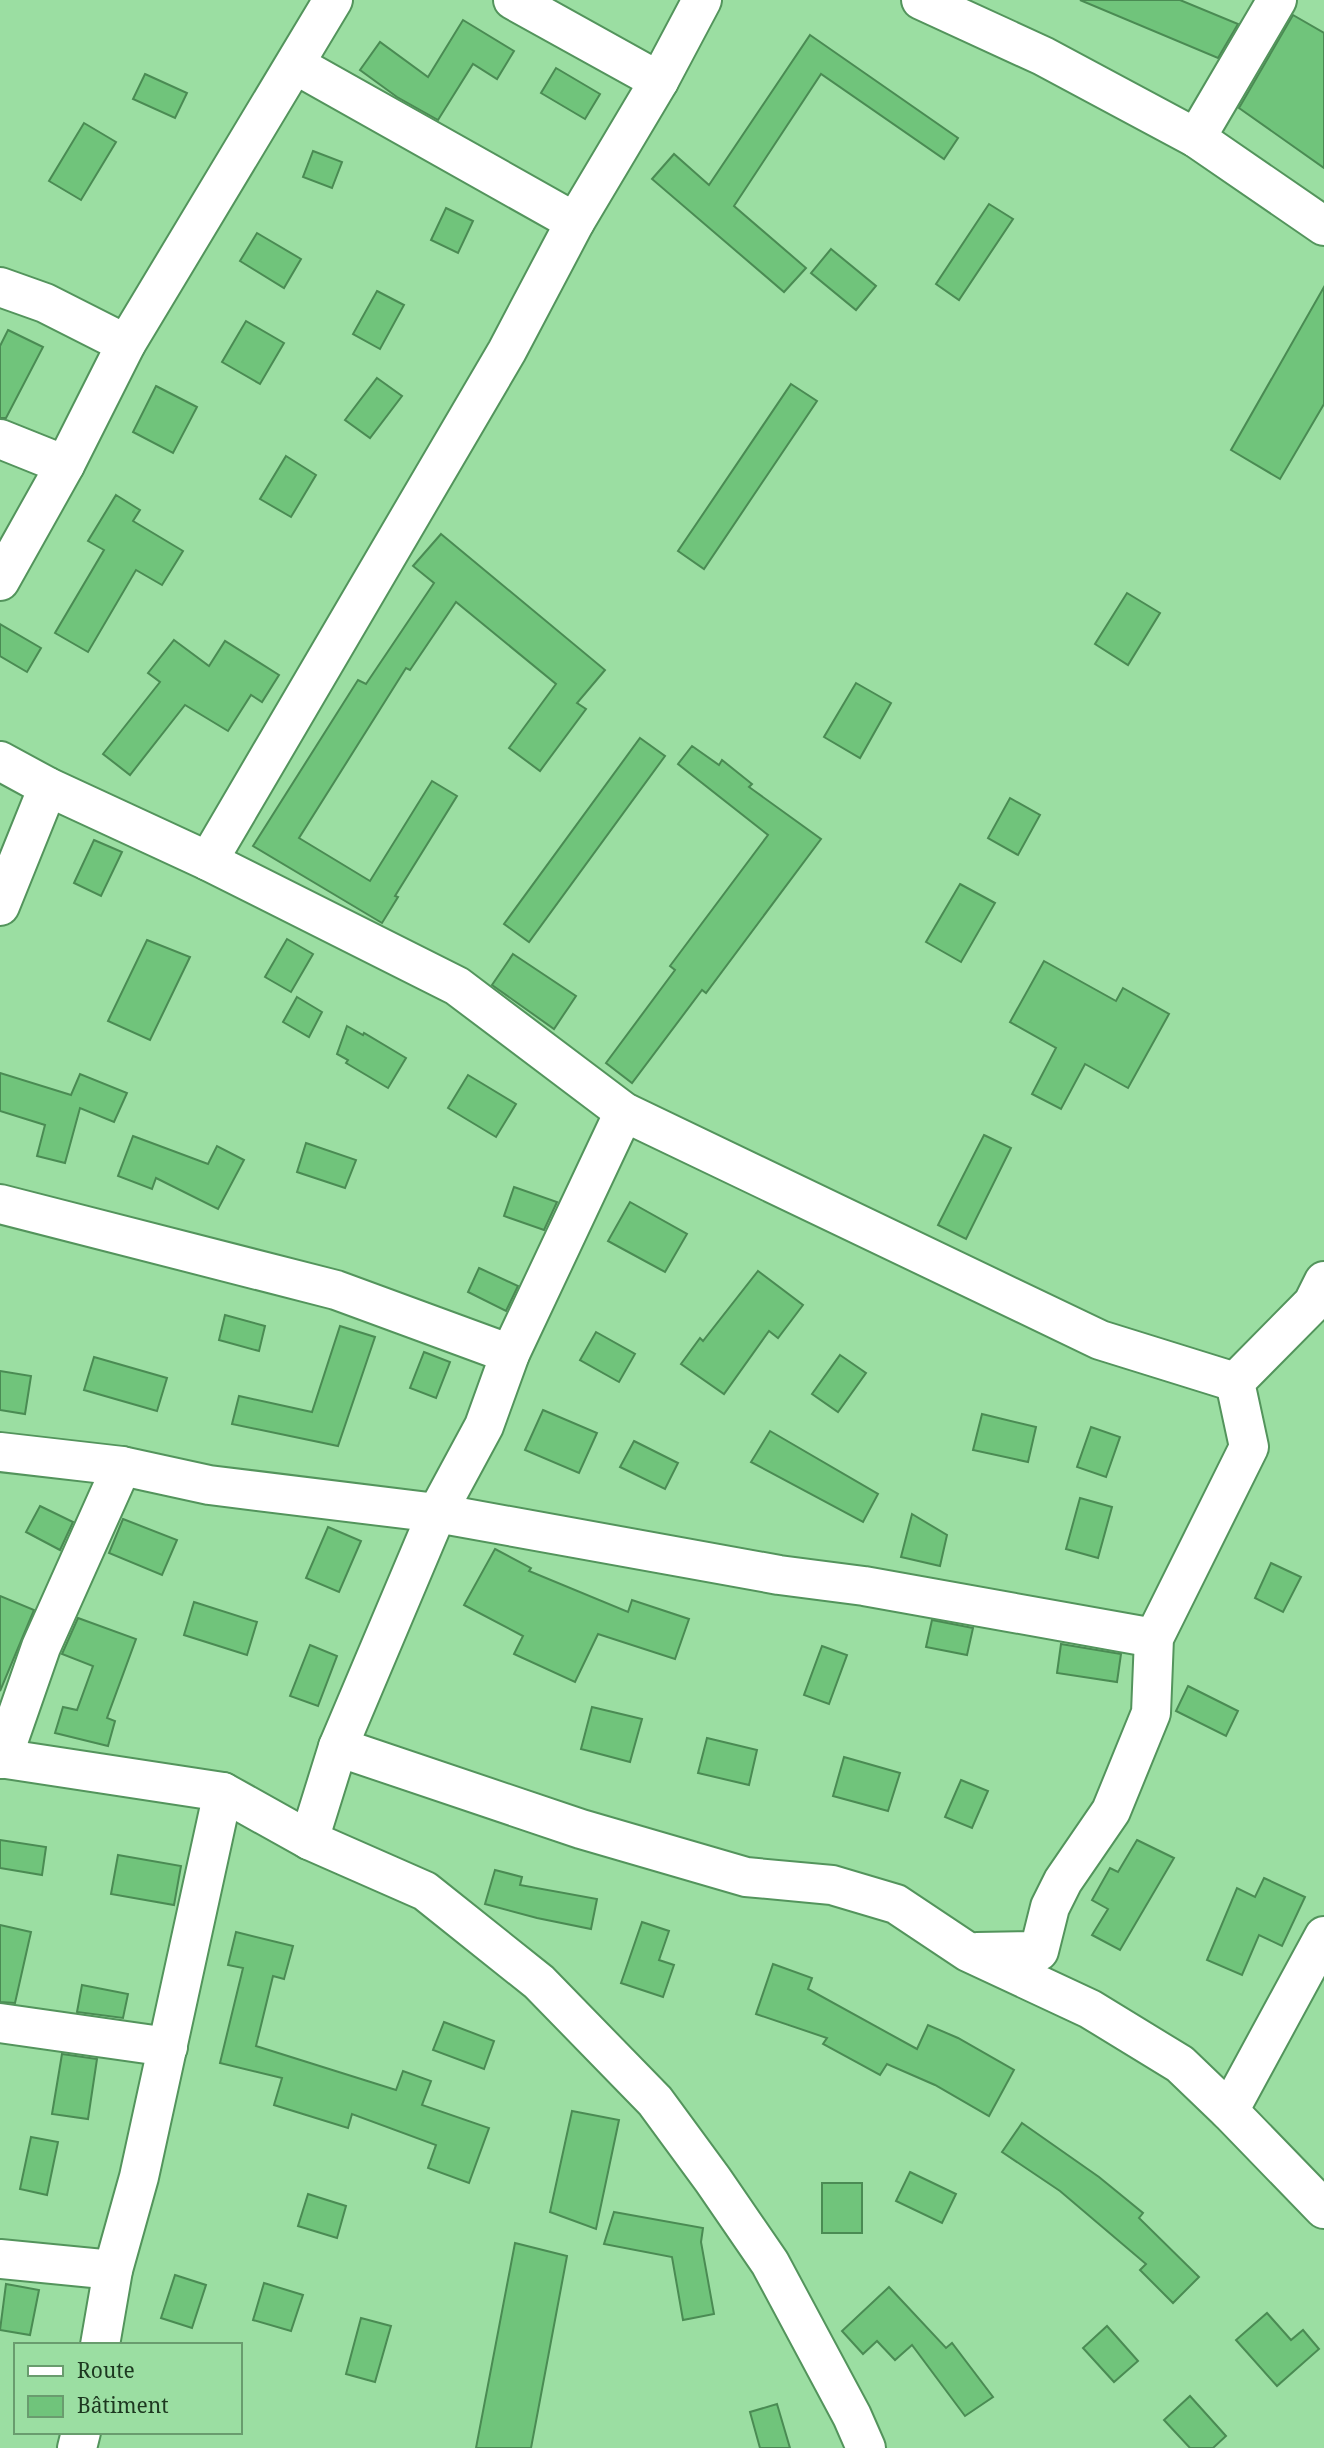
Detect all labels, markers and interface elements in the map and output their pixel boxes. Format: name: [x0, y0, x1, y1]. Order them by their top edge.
legend: [14, 2343, 242, 2434]
text: Route: [77, 2356, 135, 2384]
text: Bâtiment: [77, 2391, 169, 2419]

